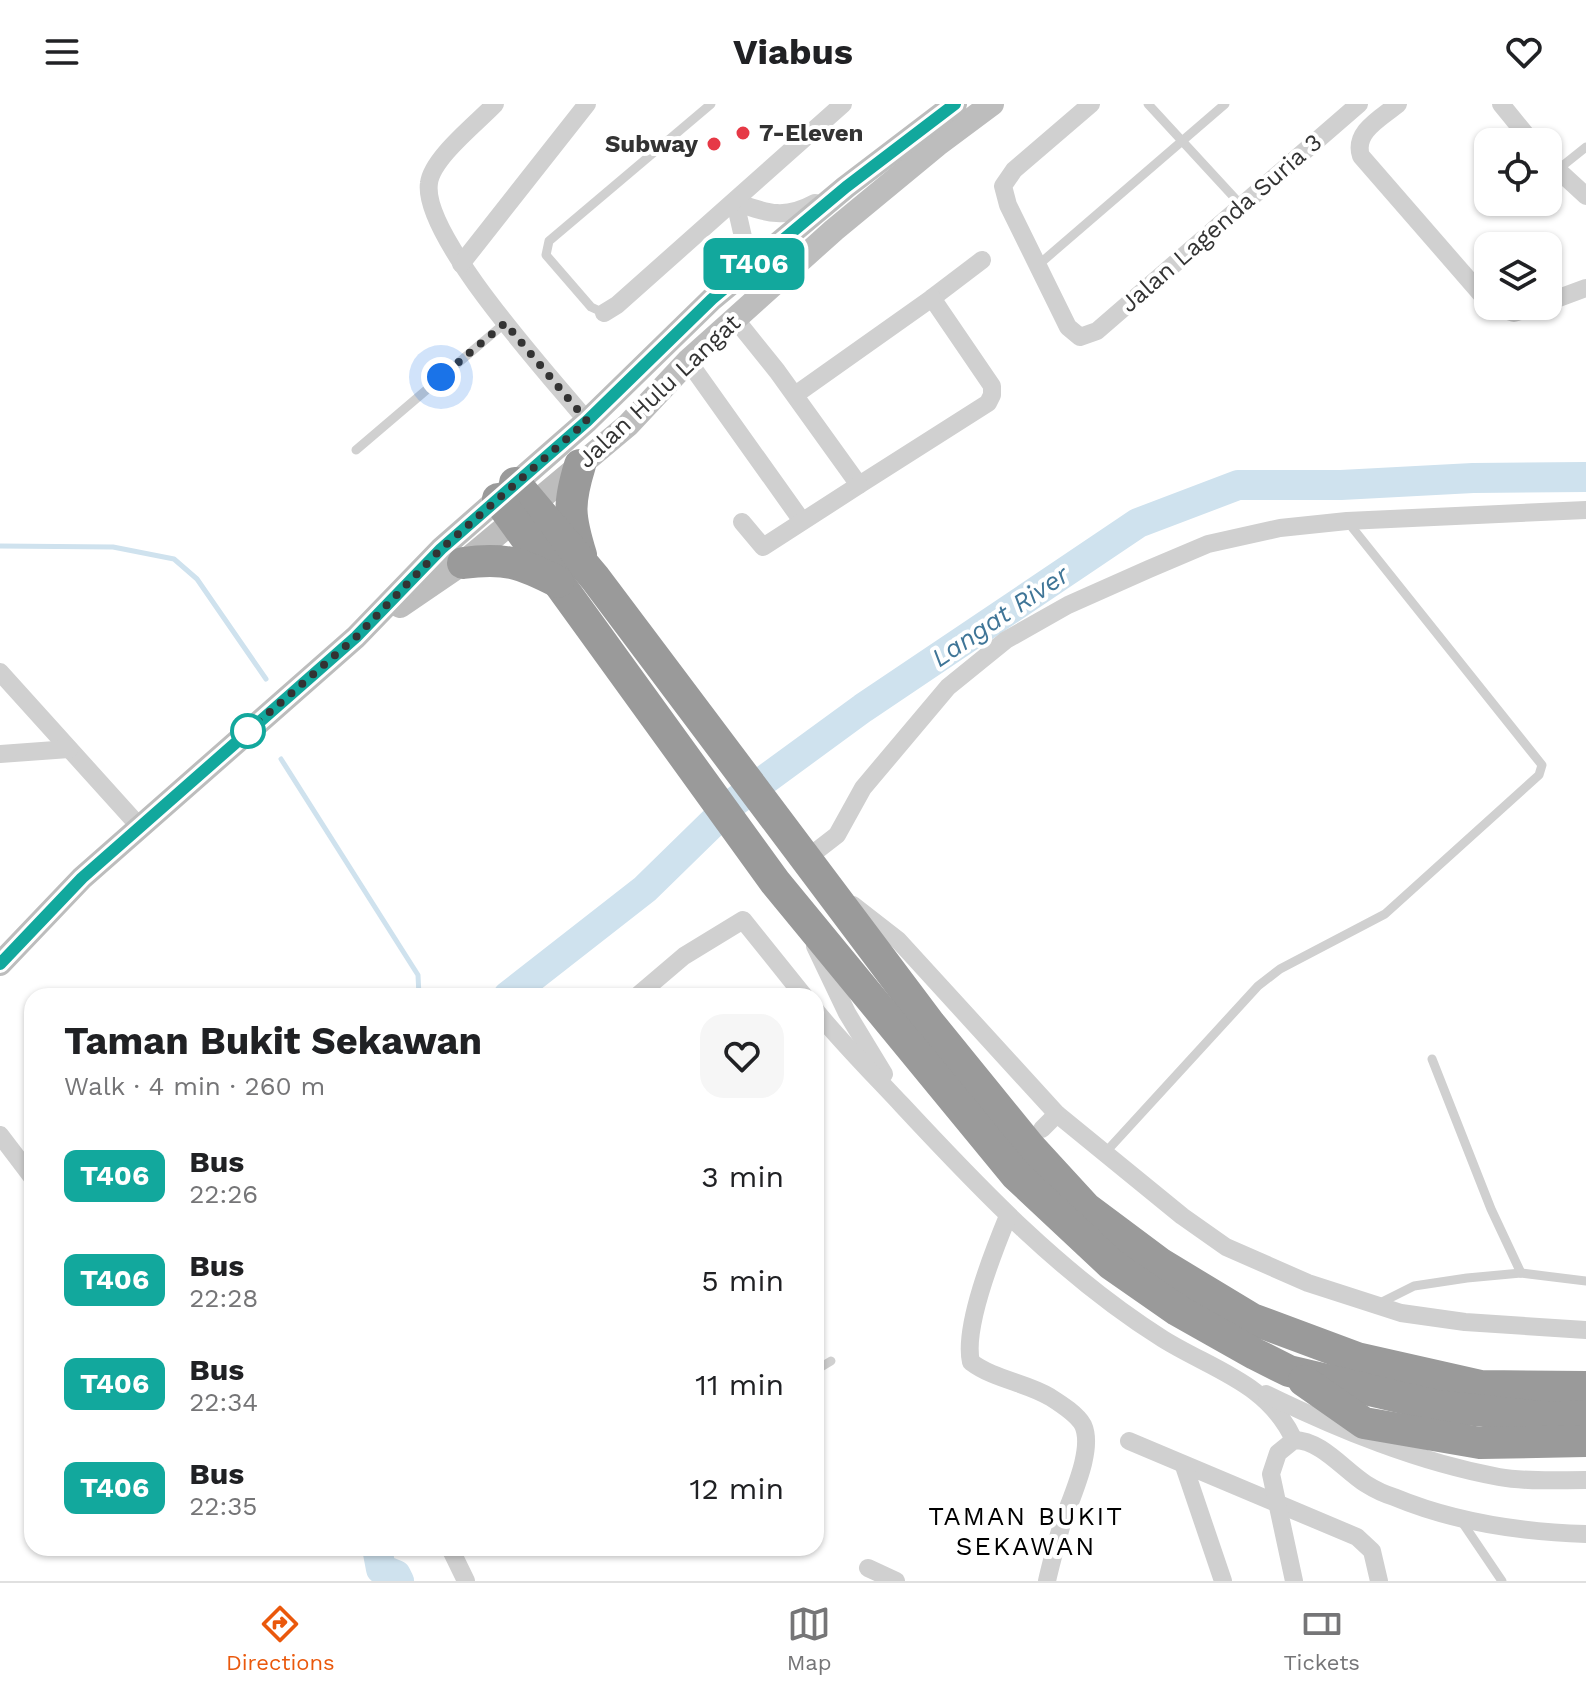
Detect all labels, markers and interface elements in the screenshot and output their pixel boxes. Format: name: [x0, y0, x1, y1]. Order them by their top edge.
icon: menu: [40, 30, 84, 74]
icon: heart: [1502, 30, 1546, 74]
text: Viabus: [733, 31, 853, 73]
place label: 7-Eleven: [759, 119, 863, 147]
marker: 7-Eleven: [734, 124, 752, 142]
street label: Jalan Lagenda Suria 3: [1115, 128, 1327, 318]
map controls: [1474, 128, 1562, 320]
button: locate: [1474, 128, 1562, 216]
place label: Subway: [605, 130, 698, 158]
marker: Subway: [705, 135, 723, 153]
button: layers: [1474, 232, 1562, 320]
line badge: T406: [698, 238, 810, 290]
text: T406: [719, 247, 789, 280]
street label: Jalan Hulu Langat: [572, 308, 746, 474]
your location: [421, 357, 461, 397]
water label: Langat River: [926, 559, 1075, 673]
unlabelled marker: [231, 714, 265, 748]
button: heart: [700, 1014, 784, 1098]
text: Taman Bukit Sekawan: [64, 1019, 482, 1063]
text: Walk · 4 min · 260 m: [64, 1071, 325, 1101]
text: Bus: [189, 1144, 244, 1179]
text: T406: [80, 1159, 149, 1192]
text: 3 min: [701, 1159, 784, 1194]
text: 22:26: [189, 1179, 258, 1209]
text: Bus: [189, 1248, 244, 1283]
text: T406: [80, 1263, 149, 1296]
text: 5 min: [701, 1263, 784, 1298]
text: 22:28: [189, 1283, 258, 1313]
text: Bus: [189, 1352, 244, 1387]
text: T406: [80, 1367, 149, 1400]
text: 11 min: [695, 1367, 784, 1402]
text: 22:34: [189, 1387, 258, 1417]
text: Bus: [189, 1456, 244, 1491]
text: T406: [80, 1471, 149, 1504]
text: 12 min: [689, 1471, 784, 1506]
text: 22:35: [189, 1491, 257, 1521]
district label: TAMAN BUKIT SEKAWAN: [928, 1501, 1124, 1561]
tab: Directions: [226, 1602, 335, 1675]
tab: Map: [787, 1602, 832, 1675]
tab: Tickets: [1284, 1602, 1360, 1675]

